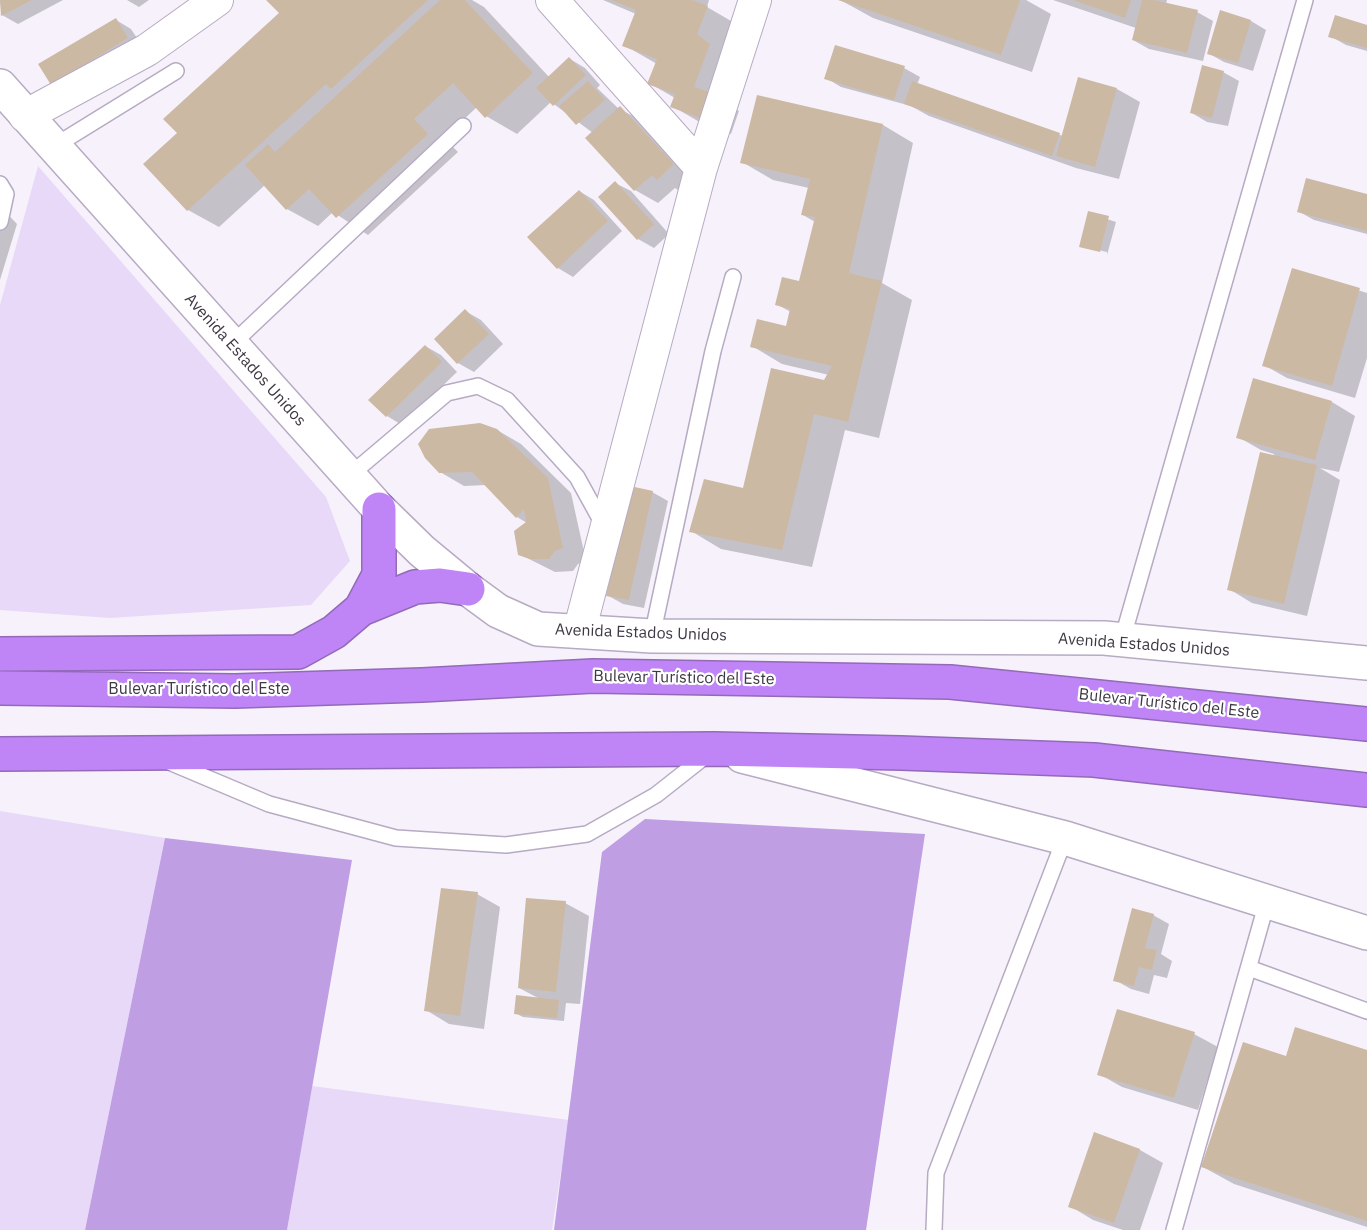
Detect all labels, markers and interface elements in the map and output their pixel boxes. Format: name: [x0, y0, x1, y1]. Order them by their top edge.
street label: Avenida Estados Unidos: [180, 290, 310, 430]
street label: Avenida Estados Unidos: [555, 620, 727, 646]
street label: Avenida Estados Unidos: [1057, 629, 1231, 661]
street label: Bulevar Turístico del Este: [593, 667, 775, 689]
street label: Bulevar Turístico del Este: [108, 679, 290, 699]
street label: Bulevar Turístico del Este: [1078, 685, 1260, 723]

